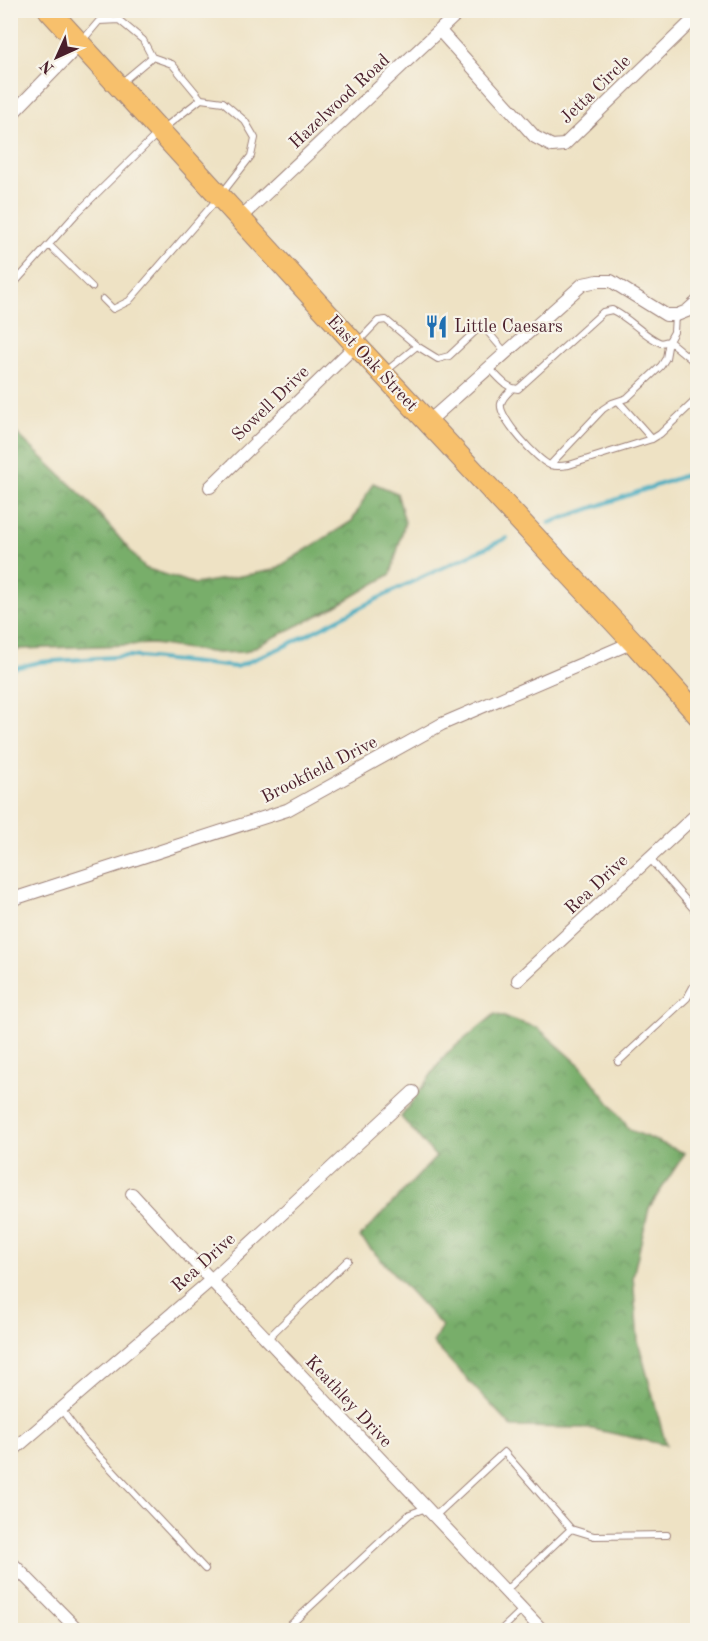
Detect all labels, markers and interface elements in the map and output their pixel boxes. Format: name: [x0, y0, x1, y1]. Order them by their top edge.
north arrow: [27, 27, 87, 87]
street label: Hazelwood Road: [286, 51, 393, 153]
street label: Jetta Circle: [557, 52, 634, 127]
text: N: [37, 56, 58, 76]
street label: East Oak Street: [323, 312, 421, 415]
restaurant icon: Little Caesars: [423, 313, 449, 339]
place label: Little Caesars: [454, 318, 563, 336]
street label: Sowell Drive: [229, 363, 313, 445]
street label: Brookfield Drive: [259, 733, 380, 807]
street label: Rea Drive: [562, 851, 631, 918]
street label: Rea Drive: [169, 1230, 239, 1296]
street label: Keathley Drive: [302, 1352, 395, 1451]

